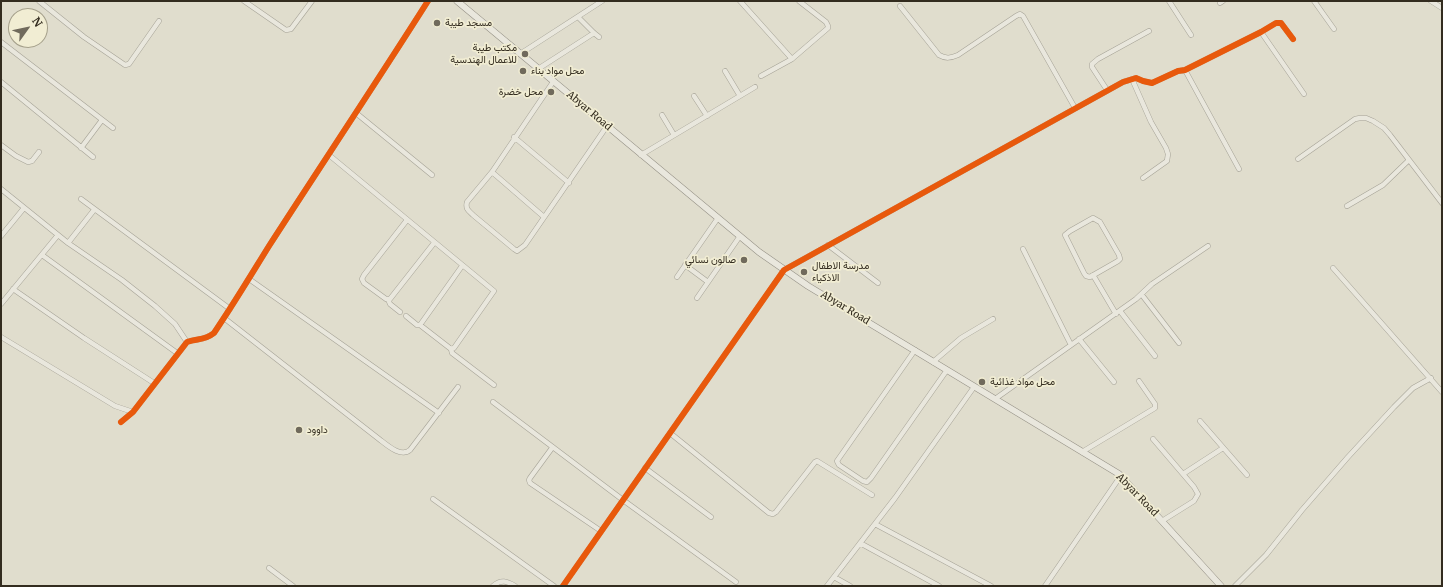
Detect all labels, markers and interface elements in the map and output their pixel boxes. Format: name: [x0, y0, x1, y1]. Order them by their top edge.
north arrow: [8, 8, 48, 48]
text: N: [29, 15, 45, 29]
place label: مسجد طيبة: [445, 17, 492, 29]
marker: مسجد طيبة: [432, 18, 442, 28]
place label: مكتب طيبة للاعمال الهندسية: [450, 42, 517, 66]
marker: مكتب طيبة للاعمال الهندسية: [520, 49, 530, 59]
place label: محل مواد بناء: [531, 65, 584, 77]
marker: محل مواد بناء: [518, 66, 528, 76]
place label: محل خضرة: [499, 86, 543, 98]
marker: محل خضرة: [546, 87, 556, 97]
street label: Abyar Road: [564, 89, 614, 133]
place label: صالون نسائي: [685, 254, 736, 266]
marker: صالون نسائي: [739, 255, 749, 265]
place label: مدرسة الاطفال الاذكياء: [812, 260, 869, 284]
marker: مدرسة الاطفال الاذكياء: [799, 267, 809, 277]
street label: Abyar Road: [818, 289, 872, 327]
place label: محل مواد غذائية: [990, 376, 1055, 388]
marker: محل مواد غذائية: [977, 377, 987, 387]
place label: داوود: [307, 424, 328, 436]
marker: داوود: [294, 425, 304, 435]
street label: Abyar Road: [1114, 471, 1160, 519]

